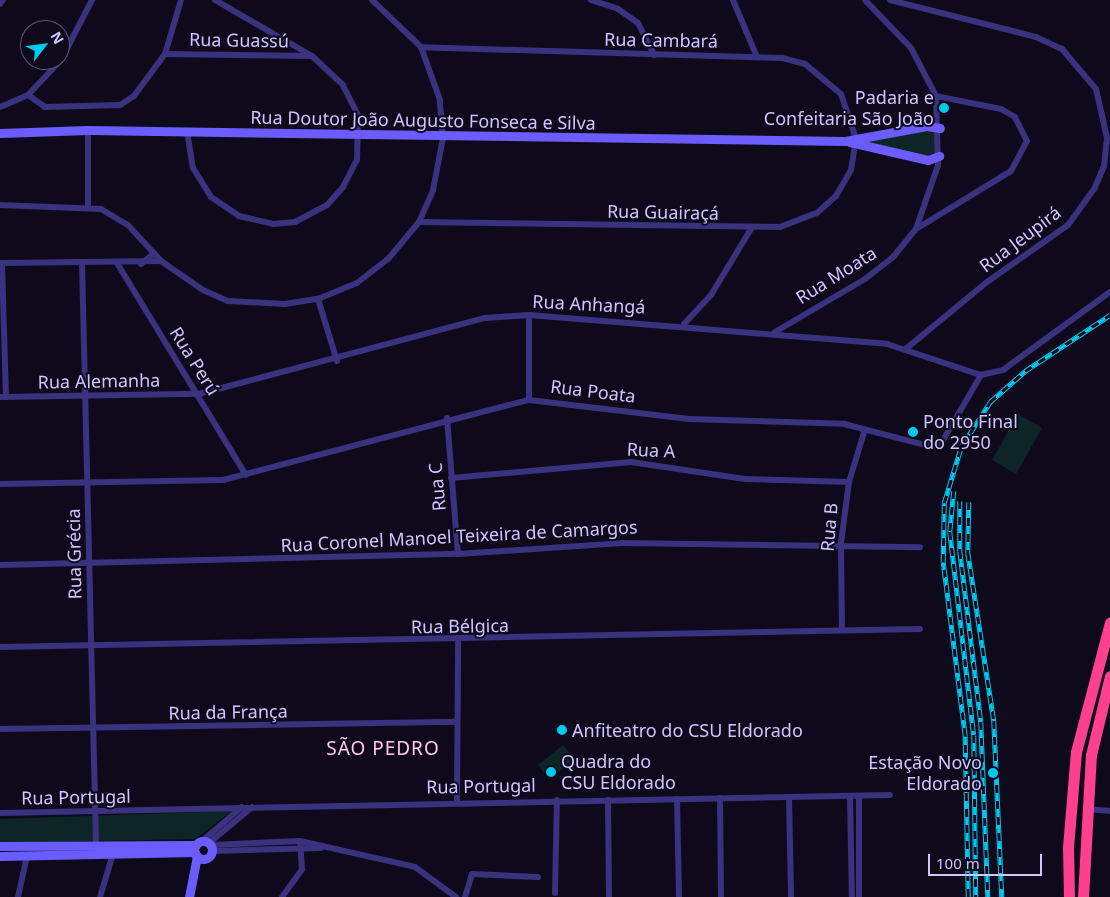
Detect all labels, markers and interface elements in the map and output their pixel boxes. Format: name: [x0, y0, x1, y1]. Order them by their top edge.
north arrow: [20, 20, 70, 70]
text: N: [46, 28, 69, 47]
street label: Rua Guassú: [189, 28, 289, 52]
street label: Rua Cambará: [604, 28, 718, 52]
place label: Padaria e Confeitaria São João: [764, 87, 934, 130]
marker: Padaria e Confeitaria São João: [938, 102, 950, 114]
street label: Rua Doutor João Augusto Fonseca e Silva: [250, 106, 596, 134]
street label: Rua Guairaçá: [607, 200, 719, 224]
street label: Rua Jeupirá: [975, 201, 1065, 277]
street label: Rua Moata: [792, 242, 880, 308]
street label: Rua Anhangá: [532, 290, 646, 318]
street label: Rua Perú: [166, 323, 224, 399]
street label: Rua Alemanha: [37, 369, 161, 393]
street label: Rua Poata: [549, 375, 637, 407]
place label: Ponto Final do 2950: [923, 411, 1018, 454]
marker: Ponto Final do 2950: [907, 426, 919, 438]
street label: Rua A: [626, 438, 676, 462]
street label: Rua C: [424, 462, 450, 512]
street label: Rua B: [816, 502, 842, 552]
street label: Rua Grécia: [62, 508, 86, 600]
street label: Rua Coronel Manoel Teixeira de Camargos: [280, 516, 638, 556]
street label: Rua Bélgica: [411, 614, 509, 638]
street label: Rua da França: [168, 700, 288, 724]
place label: Anfiteatro do CSU Eldorado: [572, 719, 803, 741]
marker: Anfiteatro do CSU Eldorado: [556, 724, 568, 736]
district label: SÃO PEDRO: [325, 738, 441, 760]
place label: Quadra do CSU Eldorado: [561, 751, 676, 794]
place label: Estação Novo Eldorado: [868, 752, 982, 794]
marker: Quadra do CSU Eldorado: [545, 766, 557, 778]
marker: Estação Novo Eldorado: [986, 766, 1000, 780]
street label: Rua Portugal: [426, 774, 536, 798]
street label: Rua Portugal: [21, 785, 131, 809]
scale bar: [930, 844, 1044, 876]
text: 100 m: [936, 853, 980, 873]

